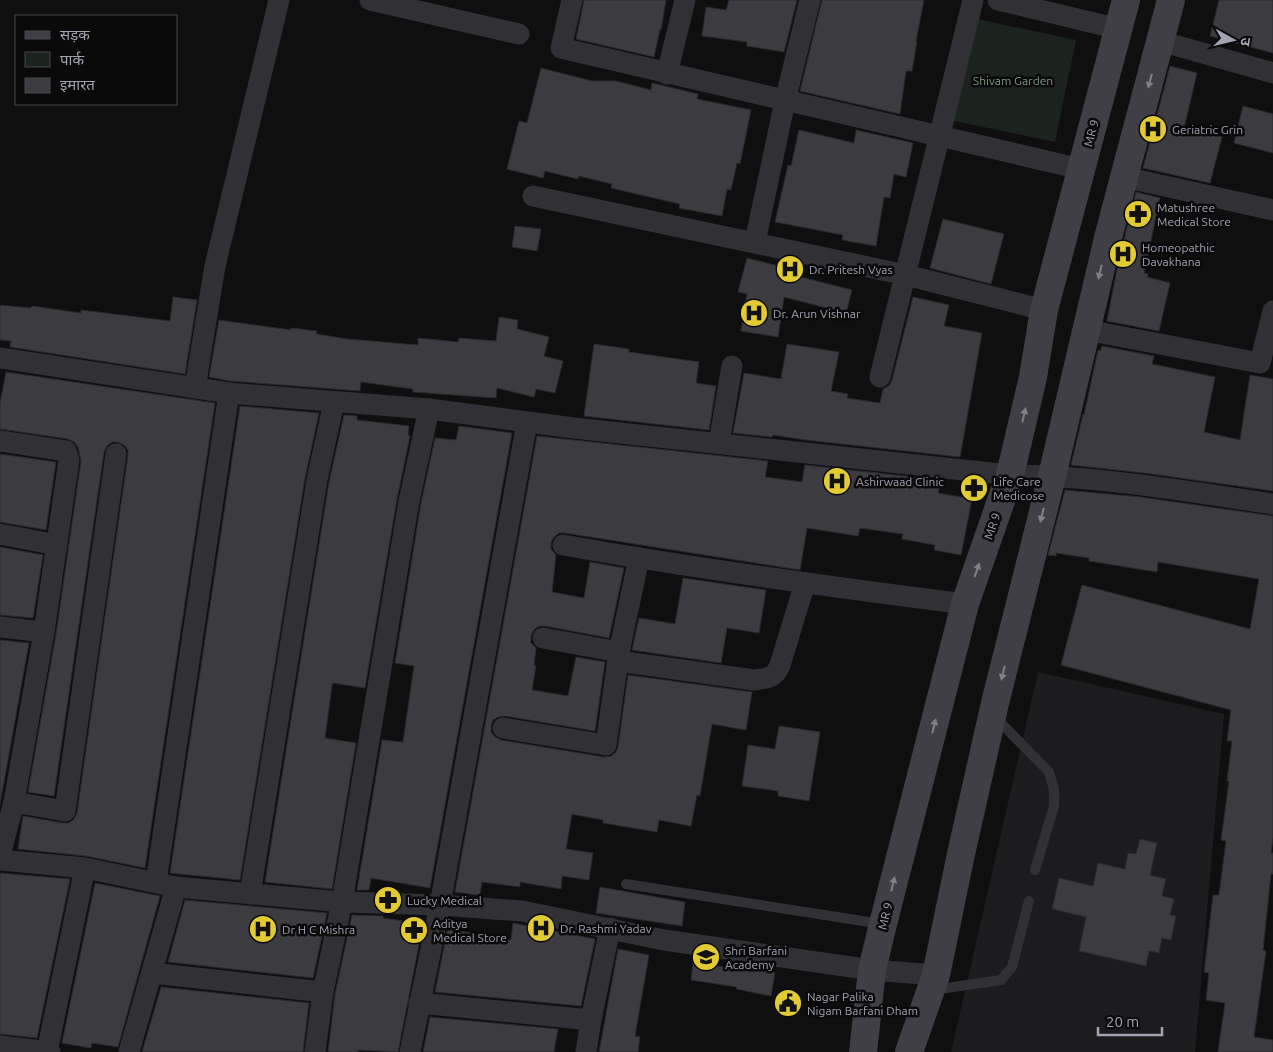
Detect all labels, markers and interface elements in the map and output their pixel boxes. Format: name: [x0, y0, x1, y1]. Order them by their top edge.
legend: [15, 15, 178, 105]
north arrow: [1208, 15, 1258, 65]
text: सड़क: [60, 26, 90, 43]
text: उ: [1237, 37, 1254, 48]
text: पार्क: [60, 51, 84, 68]
park label: Shivam Garden: [973, 74, 1053, 87]
one-way arrow: [1145, 74, 1153, 89]
text: इमारत: [60, 76, 95, 93]
hospital icon: Geriatric Grin: [1138, 114, 1168, 144]
street label: MR 9: [1081, 118, 1101, 148]
place label: Geriatric Grin: [1172, 123, 1243, 136]
pharmacy icon: Matushree Medical Store: [1123, 199, 1153, 229]
place label: Matushree Medical Store: [1157, 201, 1231, 228]
hospital icon: Homeopathic Davakhana: [1108, 239, 1138, 269]
place label: Homeopathic Davakhana: [1142, 241, 1215, 268]
hospital icon: Dr. Pritesh Vyas: [775, 254, 805, 284]
place label: Dr. Pritesh Vyas: [809, 263, 893, 276]
one-way arrow: [1096, 265, 1104, 280]
hospital icon: Dr. Arun Vishnar: [739, 298, 769, 328]
place label: Dr. Arun Vishnar: [773, 307, 861, 320]
one-way arrow: [1020, 407, 1028, 422]
hospital icon: Ashirwaad Clinic: [822, 466, 852, 496]
pharmacy icon: Life Care Medicose: [959, 473, 989, 503]
place label: Ashirwaad Clinic: [856, 475, 944, 488]
place label: Life Care Medicose: [993, 475, 1044, 502]
one-way arrow: [1038, 508, 1046, 523]
street label: MR 9: [981, 511, 1003, 541]
one-way arrow: [973, 562, 981, 577]
one-way arrow: [998, 665, 1006, 680]
one-way arrow: [930, 719, 938, 734]
one-way arrow: [889, 876, 897, 891]
pharmacy icon: Lucky Medical: [373, 885, 403, 915]
place label: Lucky Medical: [407, 894, 482, 907]
street label: MR 9: [875, 901, 895, 931]
hospital icon: Dr. Rashmi Yadav: [526, 913, 556, 943]
hospital icon: Dr H C Mishra: [248, 914, 278, 944]
pharmacy icon: Aditya Medical Store: [399, 915, 429, 945]
place label: Aditya Medical Store: [433, 917, 507, 944]
place label: Dr. Rashmi Yadav: [560, 922, 652, 935]
place label: Dr H C Mishra: [282, 923, 355, 936]
school or university icon: Shri Barfani Academy: [691, 942, 721, 972]
place label: Shri Barfani Academy: [725, 944, 787, 971]
public building icon: Nagar Palika Nigam Barfani Dham: [773, 988, 803, 1018]
place label: Nagar Palika Nigam Barfani Dham: [807, 990, 918, 1017]
scale bar: [1098, 1004, 1162, 1036]
text: 20 m: [1106, 1013, 1139, 1030]

